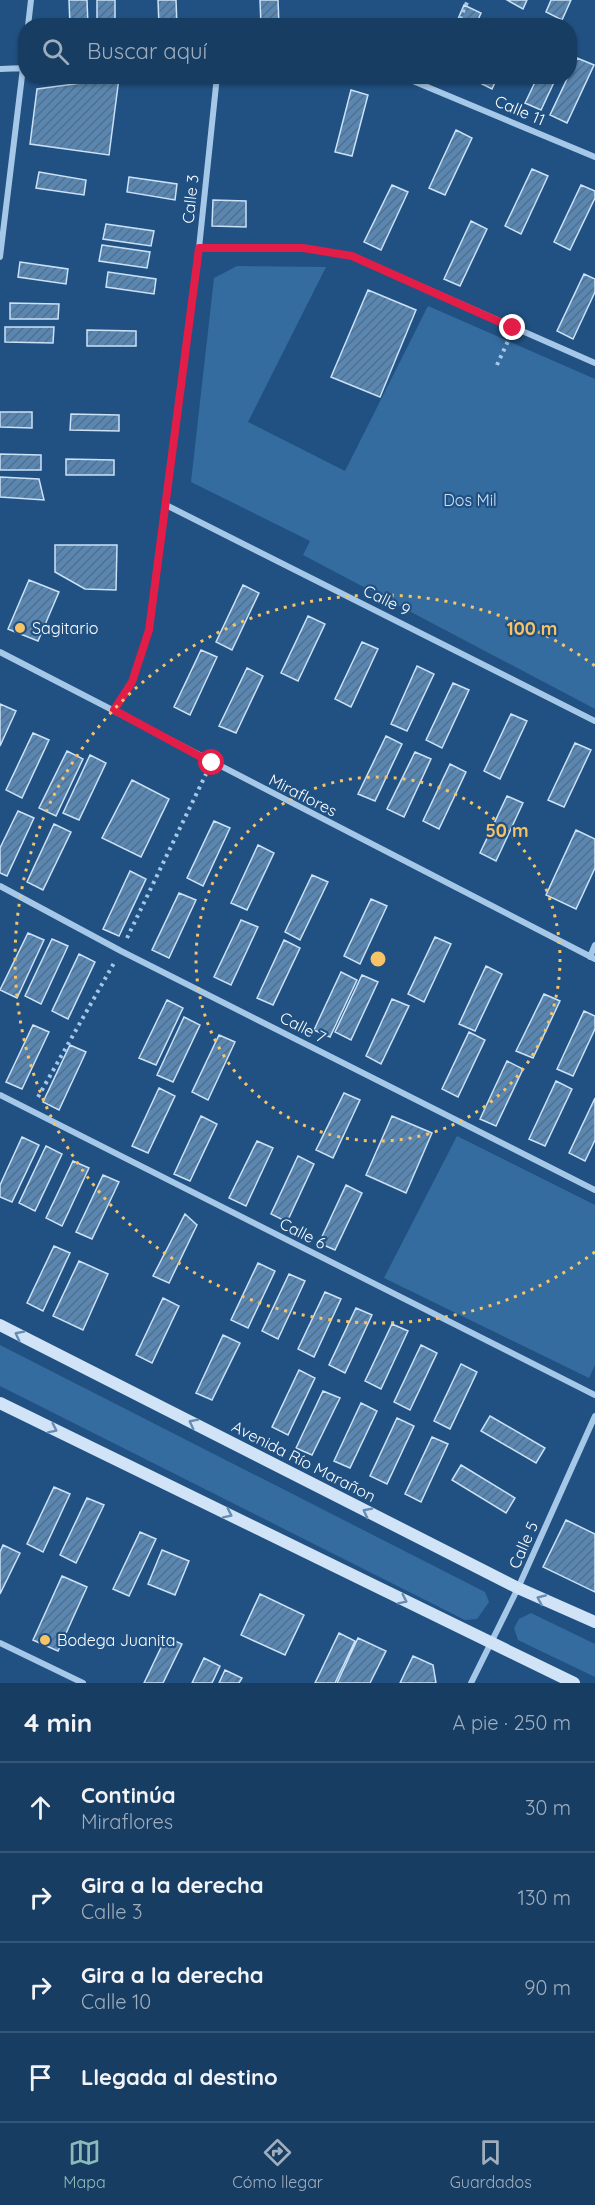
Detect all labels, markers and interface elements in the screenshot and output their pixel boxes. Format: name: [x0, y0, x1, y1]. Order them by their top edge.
search box: [18, 18, 577, 84]
icon: search: [39, 35, 72, 68]
text: Buscar aquí: [87, 37, 207, 65]
street label: Calle 11: [492, 91, 548, 129]
street label: Calle 3: [177, 174, 203, 224]
route end: [499, 314, 525, 340]
park label: Dos Mil: [443, 490, 497, 510]
street label: Calle 9: [360, 580, 414, 620]
text: 100 m: [507, 617, 557, 640]
place label: Sagitario: [32, 618, 98, 638]
marker: Sagitario: [13, 621, 27, 635]
route start: [198, 749, 224, 775]
street label: Miraflores: [266, 769, 340, 821]
text: 50 m: [485, 819, 529, 842]
centre of rings: [368, 949, 388, 969]
street label: Calle 7: [277, 1007, 329, 1047]
street label: Calle 6: [276, 1213, 330, 1253]
one-way arrow: [15, 1331, 26, 1342]
street label: Avenida Río Marañon: [229, 1416, 379, 1506]
one-way arrow: [188, 1419, 199, 1431]
one-way arrow: [46, 1421, 57, 1433]
one-way arrow: [221, 1507, 232, 1519]
one-way arrow: [363, 1508, 373, 1519]
street label: Calle 5: [504, 1518, 542, 1572]
one-way arrow: [397, 1592, 408, 1604]
one-way arrow: [537, 1594, 548, 1606]
place label: Bodega Juanita: [57, 1630, 175, 1650]
marker: Bodega Juanita: [38, 1633, 52, 1647]
text: 4 min: [24, 1706, 92, 1739]
text: A pie · 250 m: [453, 1710, 571, 1735]
text: Continúa: [81, 1781, 176, 1809]
icon: ahead: [24, 1791, 57, 1824]
text: 30 m: [525, 1795, 571, 1820]
text: Miraflores: [81, 1809, 173, 1834]
text: Gira a la derecha: [81, 1871, 264, 1899]
icon: right: [24, 1881, 57, 1914]
text: 130 m: [518, 1885, 571, 1910]
text: Calle 3: [81, 1899, 142, 1924]
text: Gira a la derecha: [81, 1961, 264, 1989]
icon: right: [24, 1971, 57, 2004]
text: 90 m: [524, 1975, 571, 2000]
text: Calle 10: [81, 1989, 151, 2014]
icon: arrive: [24, 2061, 57, 2094]
text: Llegada al destino: [81, 2063, 278, 2091]
tab: Mapa: [63, 2136, 106, 2192]
tab: Cómo llegar: [232, 2136, 323, 2192]
tab: Guardados: [450, 2136, 532, 2192]

